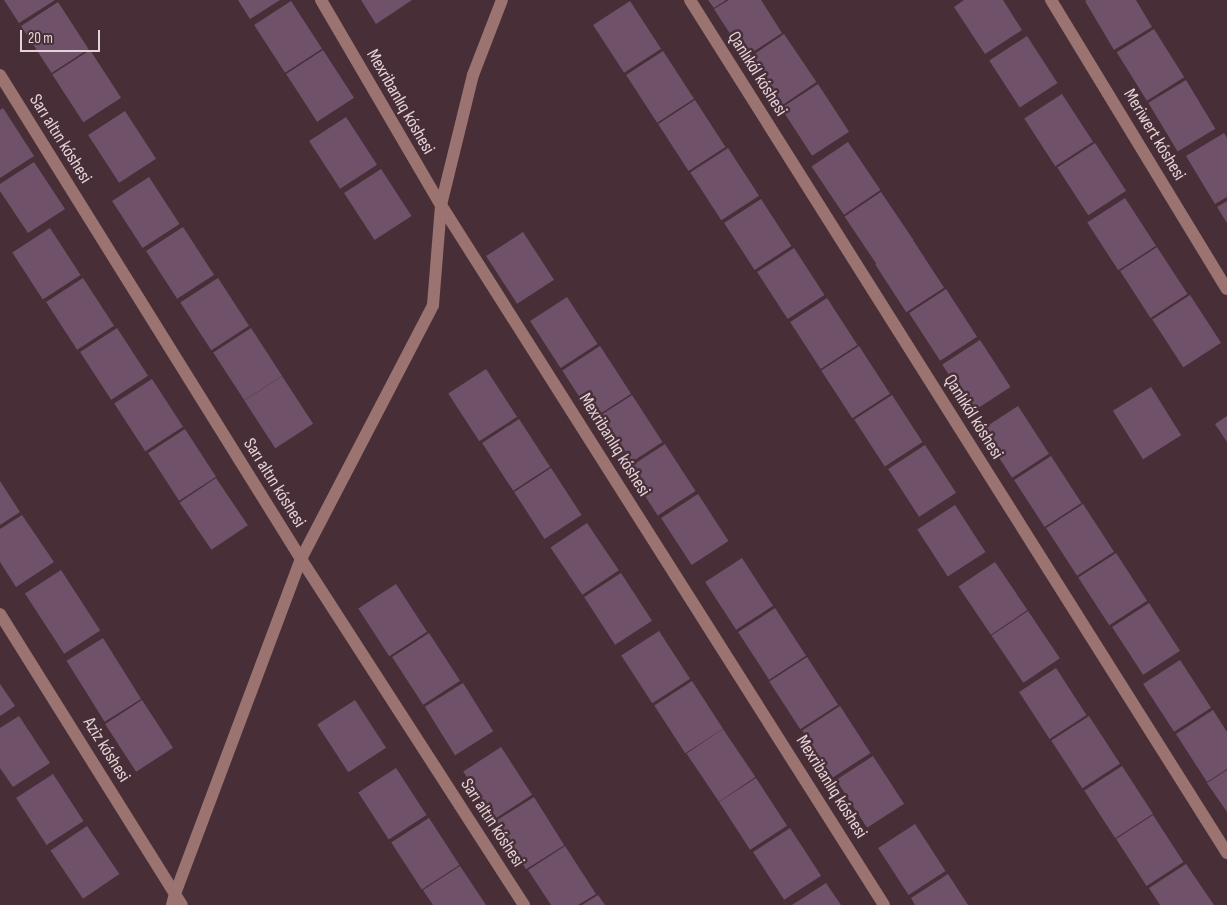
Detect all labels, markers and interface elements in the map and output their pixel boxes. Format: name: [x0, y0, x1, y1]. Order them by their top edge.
scale bar: [22, 20, 102, 52]
street label: Qanlıkól kóshesi: [723, 28, 791, 120]
text: 20 m: [28, 29, 53, 48]
street label: Mexribanlıq kóshesi: [361, 46, 439, 158]
street label: Meriwert kóshesi: [1118, 85, 1190, 185]
street label: Sarı altın kóshesi: [24, 90, 96, 188]
street label: Qanlıkól kóshesi: [939, 371, 1007, 463]
street label: Mexribanlıq kóshesi: [574, 389, 654, 501]
street label: Sarı altın kóshesi: [238, 434, 310, 532]
street label: Aziz kóshesi: [78, 714, 134, 786]
street label: Mexribanlıq kóshesi: [791, 731, 871, 843]
street label: Sarı altın kóshesi: [455, 775, 529, 871]

